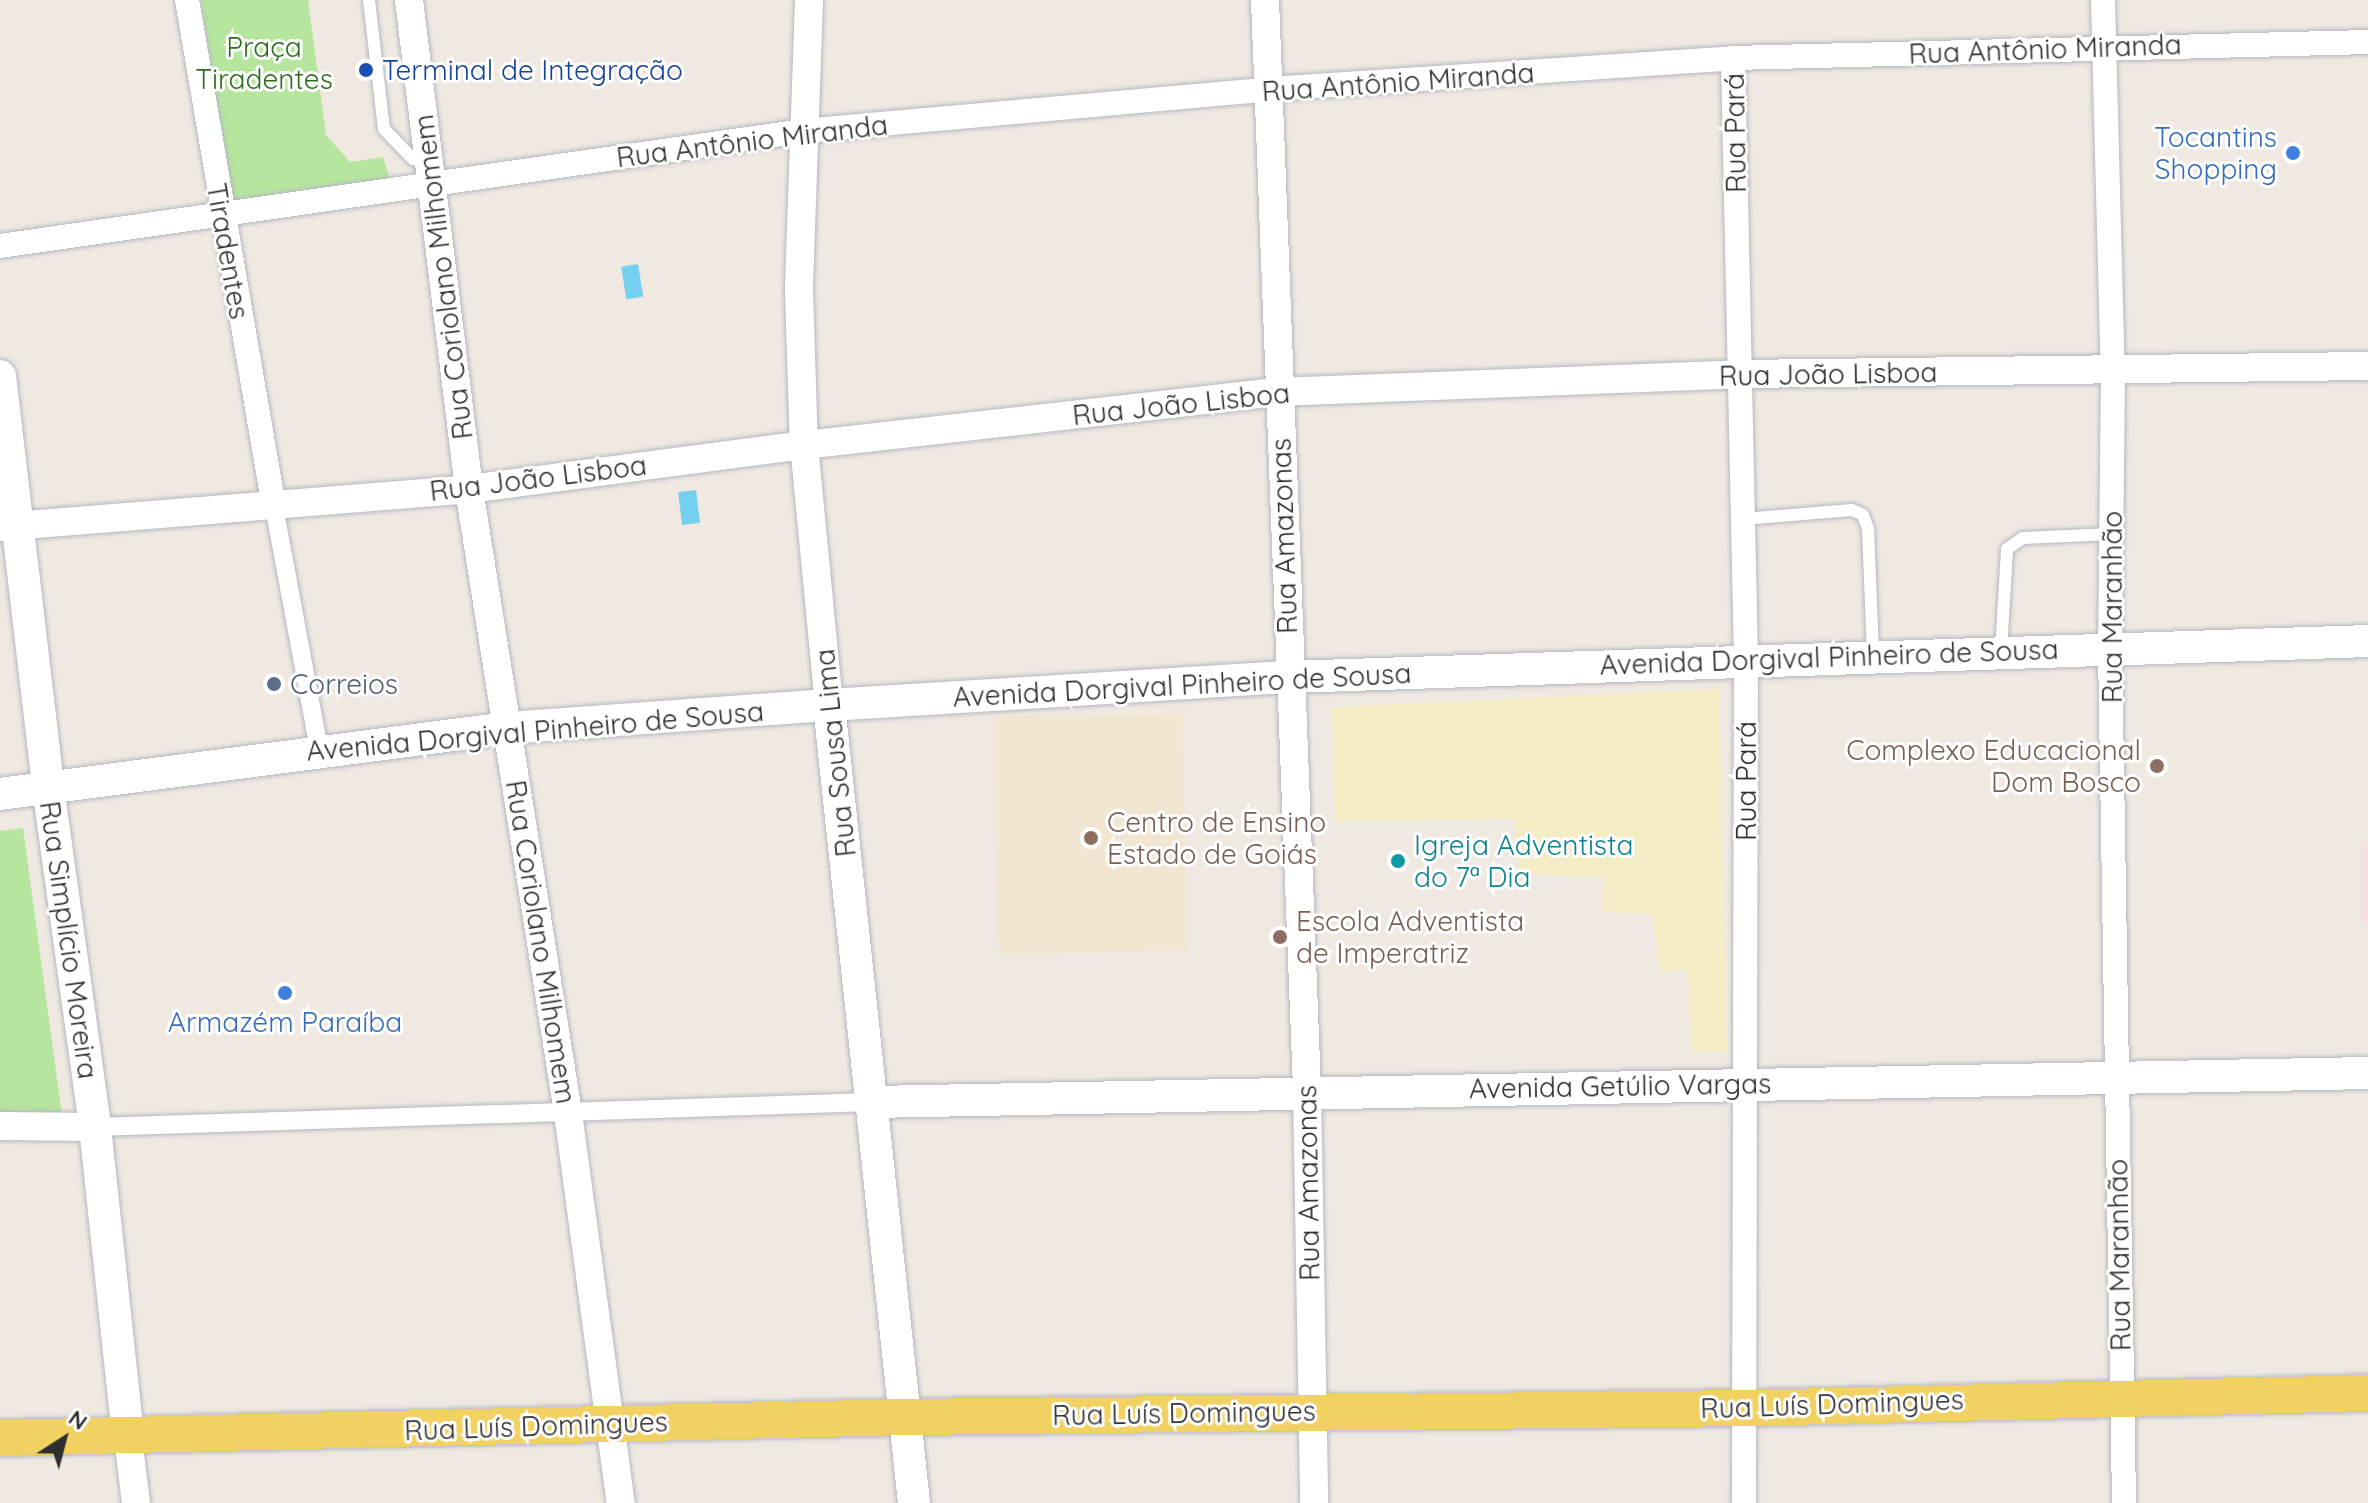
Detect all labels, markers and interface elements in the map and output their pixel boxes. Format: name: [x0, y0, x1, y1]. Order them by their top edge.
street label: Rua Antônio Miranda: [1908, 27, 2182, 71]
park label: Praça Tiradentes: [195, 30, 333, 96]
place label: Terminal de Integração: [382, 53, 683, 87]
street label: Rua Antônio Miranda: [1261, 56, 1535, 108]
marker: Terminal de Integração: [357, 61, 375, 79]
street label: Rua Pará: [1717, 73, 1753, 193]
street label: Rua Antônio Miranda: [614, 108, 890, 174]
street label: Rua Coriolano Milhomem: [406, 112, 480, 442]
place label: Tocantins Shopping: [2154, 120, 2277, 186]
marker: Tocantins Shopping: [2284, 144, 2302, 162]
street label: Tiradentes: [200, 180, 256, 322]
street label: Rua João Lisboa: [1719, 355, 1937, 393]
street label: Rua João Lisboa: [1071, 376, 1291, 432]
street label: Rua Amazonas: [1264, 437, 1304, 635]
street label: Rua João Lisboa: [428, 448, 648, 508]
street label: Rua Maranhão: [2095, 511, 2129, 703]
street label: Avenida Dorgival Pinheiro de Sousa: [1599, 632, 2059, 682]
street label: Rua Sousa Lima: [807, 647, 863, 859]
street label: Avenida Dorgival Pinheiro de Sousa: [952, 656, 1412, 714]
place label: Correios: [290, 667, 398, 701]
marker: Correios: [265, 675, 283, 693]
street label: Avenida Dorgival Pinheiro de Sousa: [305, 694, 765, 768]
street label: Rua Pará: [1729, 721, 1763, 841]
place label: Complexo Educacional Dom Bosco: [1846, 733, 2141, 799]
marker: Complexo Educacional Dom Bosco: [2148, 757, 2166, 775]
street label: Rua Coriolano Milhomem: [499, 778, 583, 1106]
street label: Rua Simplício Moreira: [33, 799, 105, 1081]
place label: Centro de Ensino Estado de Goiás: [1107, 805, 1326, 871]
place label: Igreja Adventista do 7ª Dia: [1414, 828, 1633, 894]
marker: Centro de Ensino Estado de Goiás: [1082, 829, 1100, 847]
marker: Igreja Adventista do 7ª Dia: [1389, 852, 1407, 870]
place label: Escola Adventista de Imperatriz: [1296, 904, 1524, 970]
marker: Escola Adventista de Imperatriz: [1271, 928, 1289, 946]
marker: Armazém Paraíba: [276, 984, 294, 1002]
place label: Armazém Paraíba: [168, 1005, 402, 1039]
street label: Avenida Getúlio Vargas: [1469, 1067, 1771, 1105]
street label: Rua Amazonas: [1289, 1085, 1327, 1281]
street label: Rua Maranhão: [2101, 1158, 2137, 1352]
street label: Rua Luís Domingues: [1700, 1383, 1964, 1425]
street label: Rua Luís Domingues: [1052, 1394, 1316, 1432]
north arrow: [24, 1399, 104, 1479]
text: N: [63, 1404, 93, 1436]
street label: Rua Luís Domingues: [404, 1405, 668, 1447]

